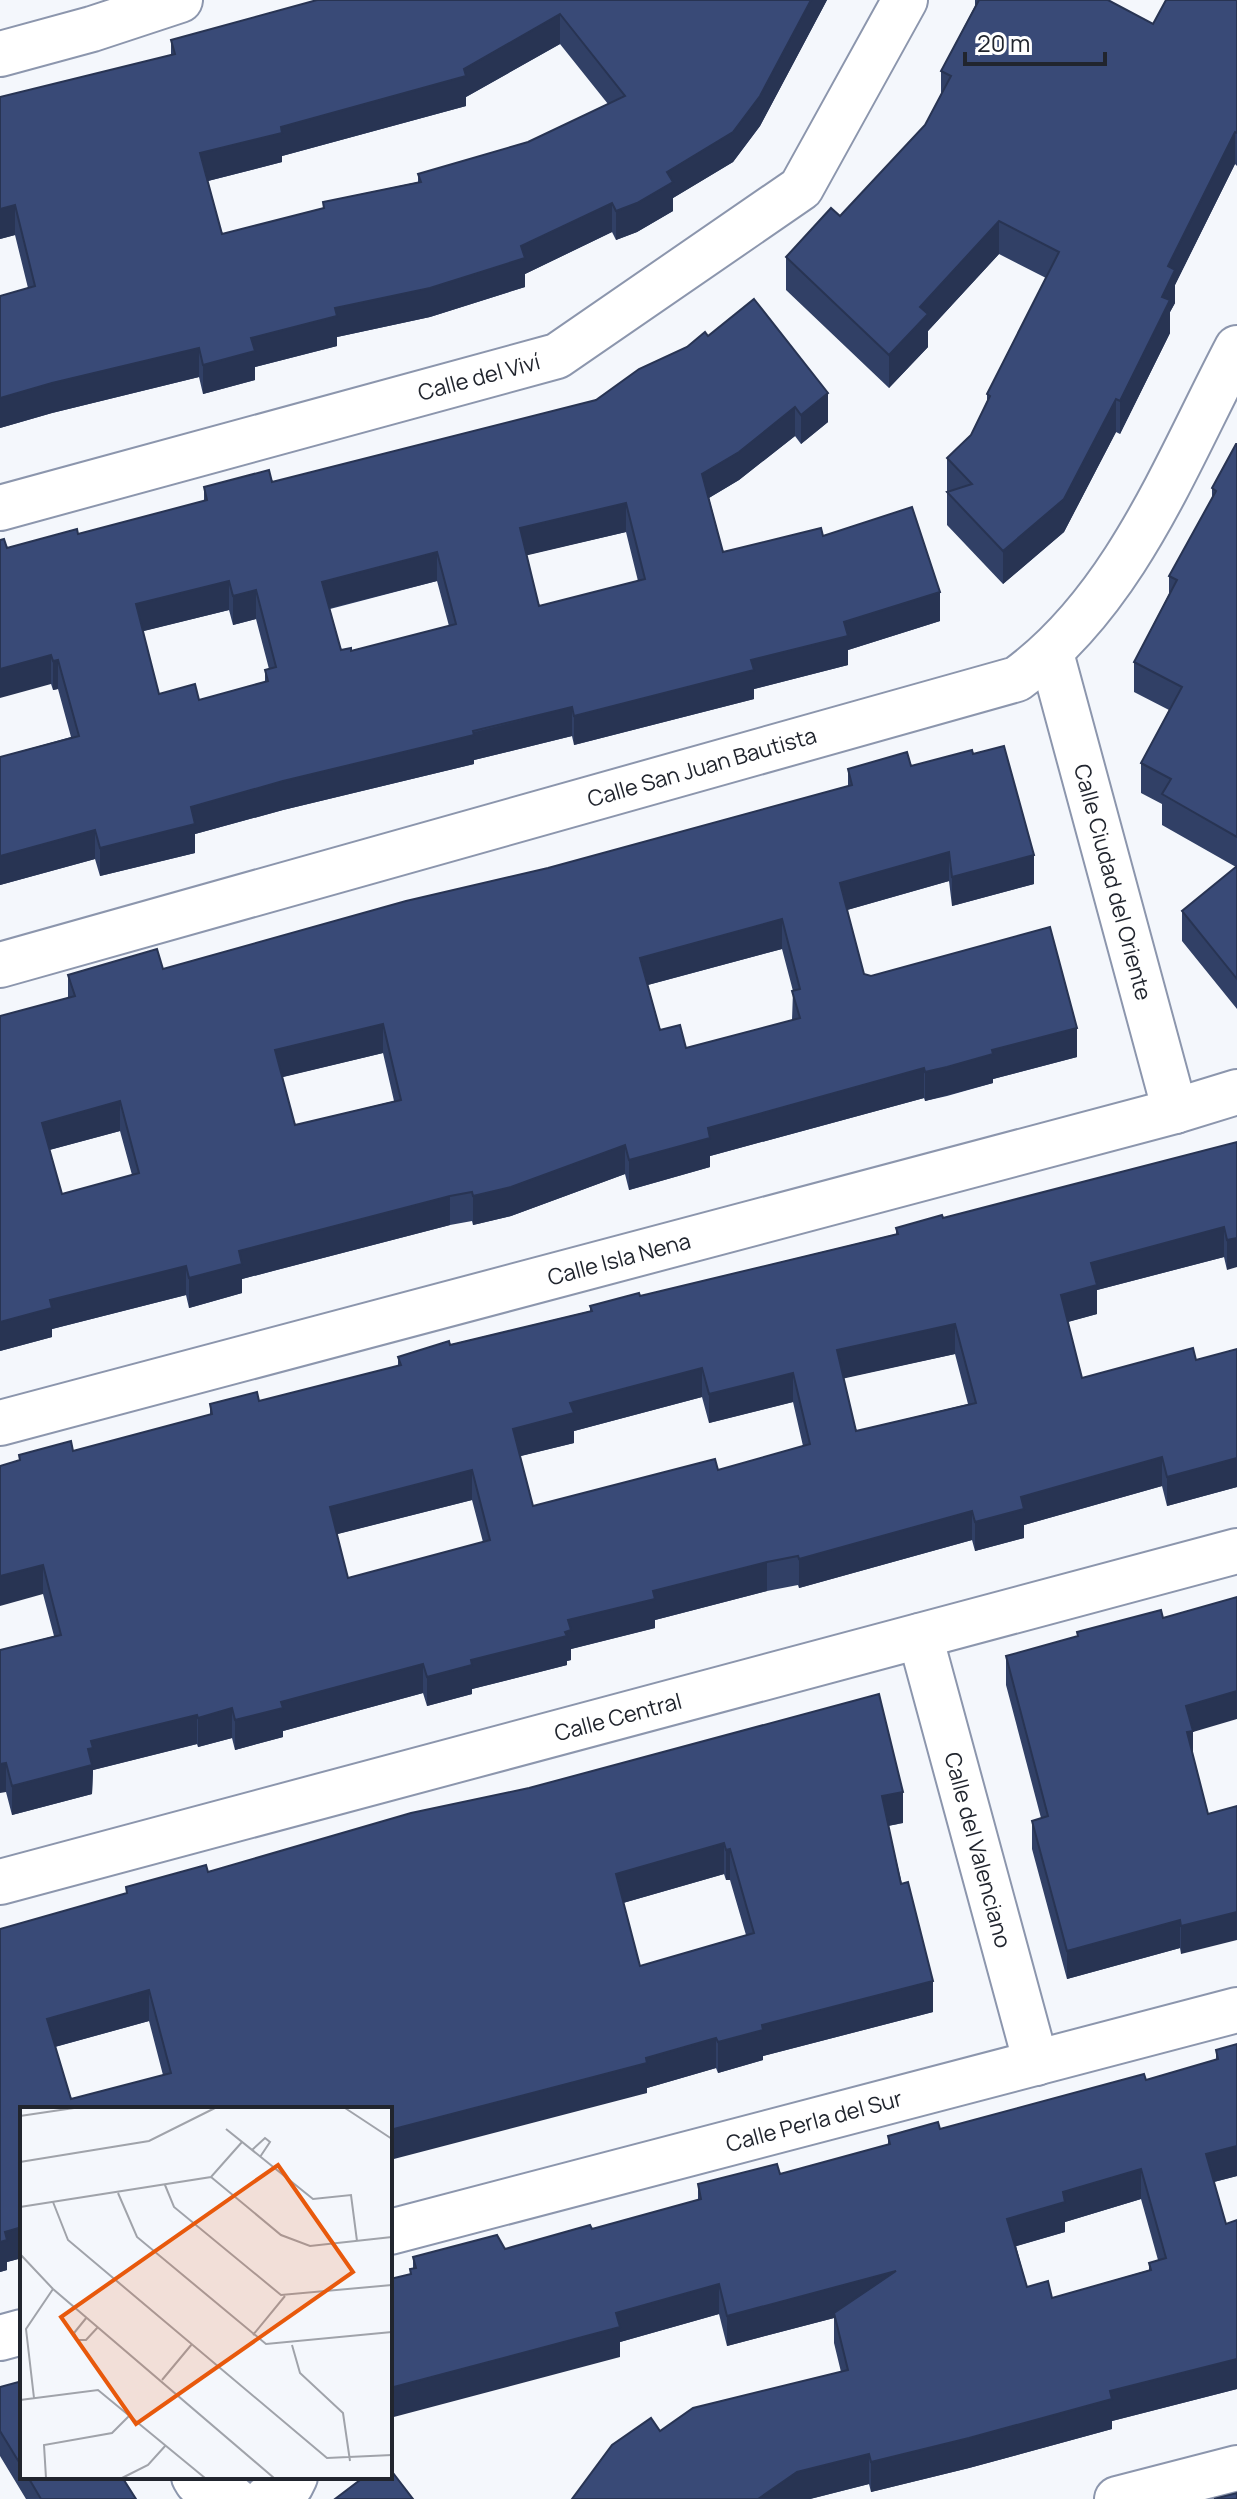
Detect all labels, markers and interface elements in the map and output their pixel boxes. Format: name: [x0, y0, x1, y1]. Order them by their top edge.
scale bar: [965, 16, 1105, 66]
text: 20 m: [977, 26, 1030, 59]
street label: Calle del Viví: [415, 346, 543, 408]
street label: Calle San Juan Bautista: [584, 720, 820, 814]
street label: Calle Ciudad del Oriente: [1067, 761, 1159, 1004]
street label: Calle Isla Nena: [544, 1226, 694, 1292]
street label: Calle Central: [551, 1686, 685, 1748]
street label: Calle del Valenciano: [937, 1749, 1019, 1951]
street label: Calle Perla del Sur: [723, 2083, 905, 2159]
inset map: [20, 2107, 392, 2479]

